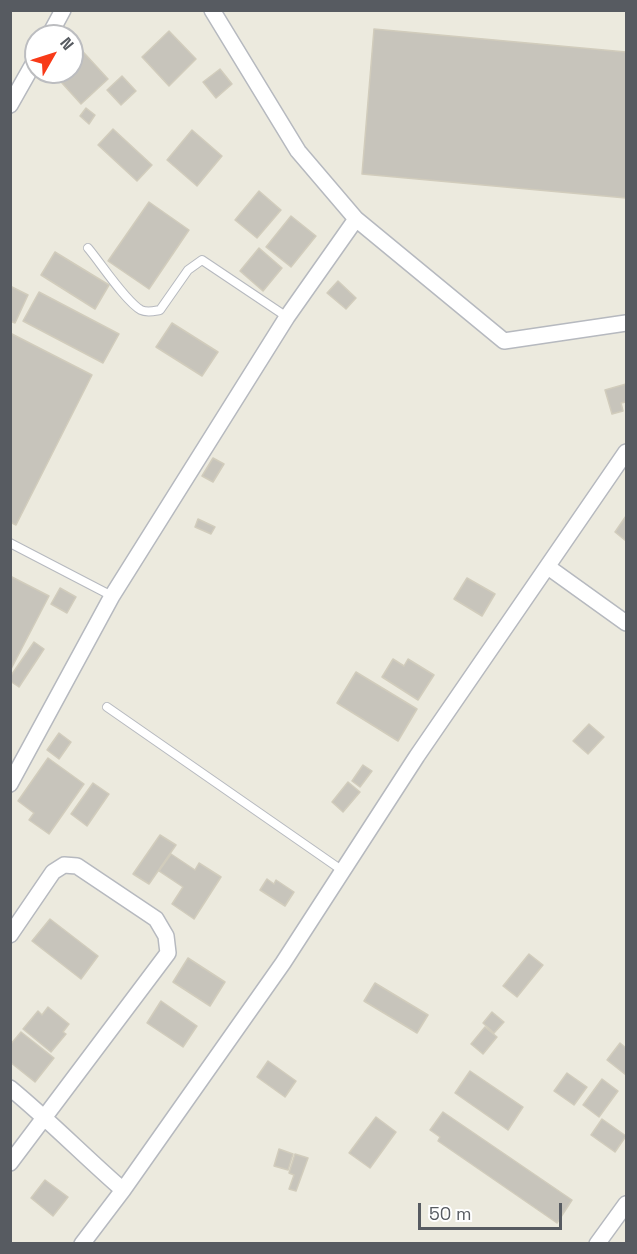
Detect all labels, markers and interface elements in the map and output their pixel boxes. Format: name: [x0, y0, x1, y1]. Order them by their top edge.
north arrow: [24, 24, 84, 84]
text: N: [55, 33, 78, 54]
scale bar: [421, 1191, 565, 1229]
text: 50 m: [429, 1202, 471, 1225]

